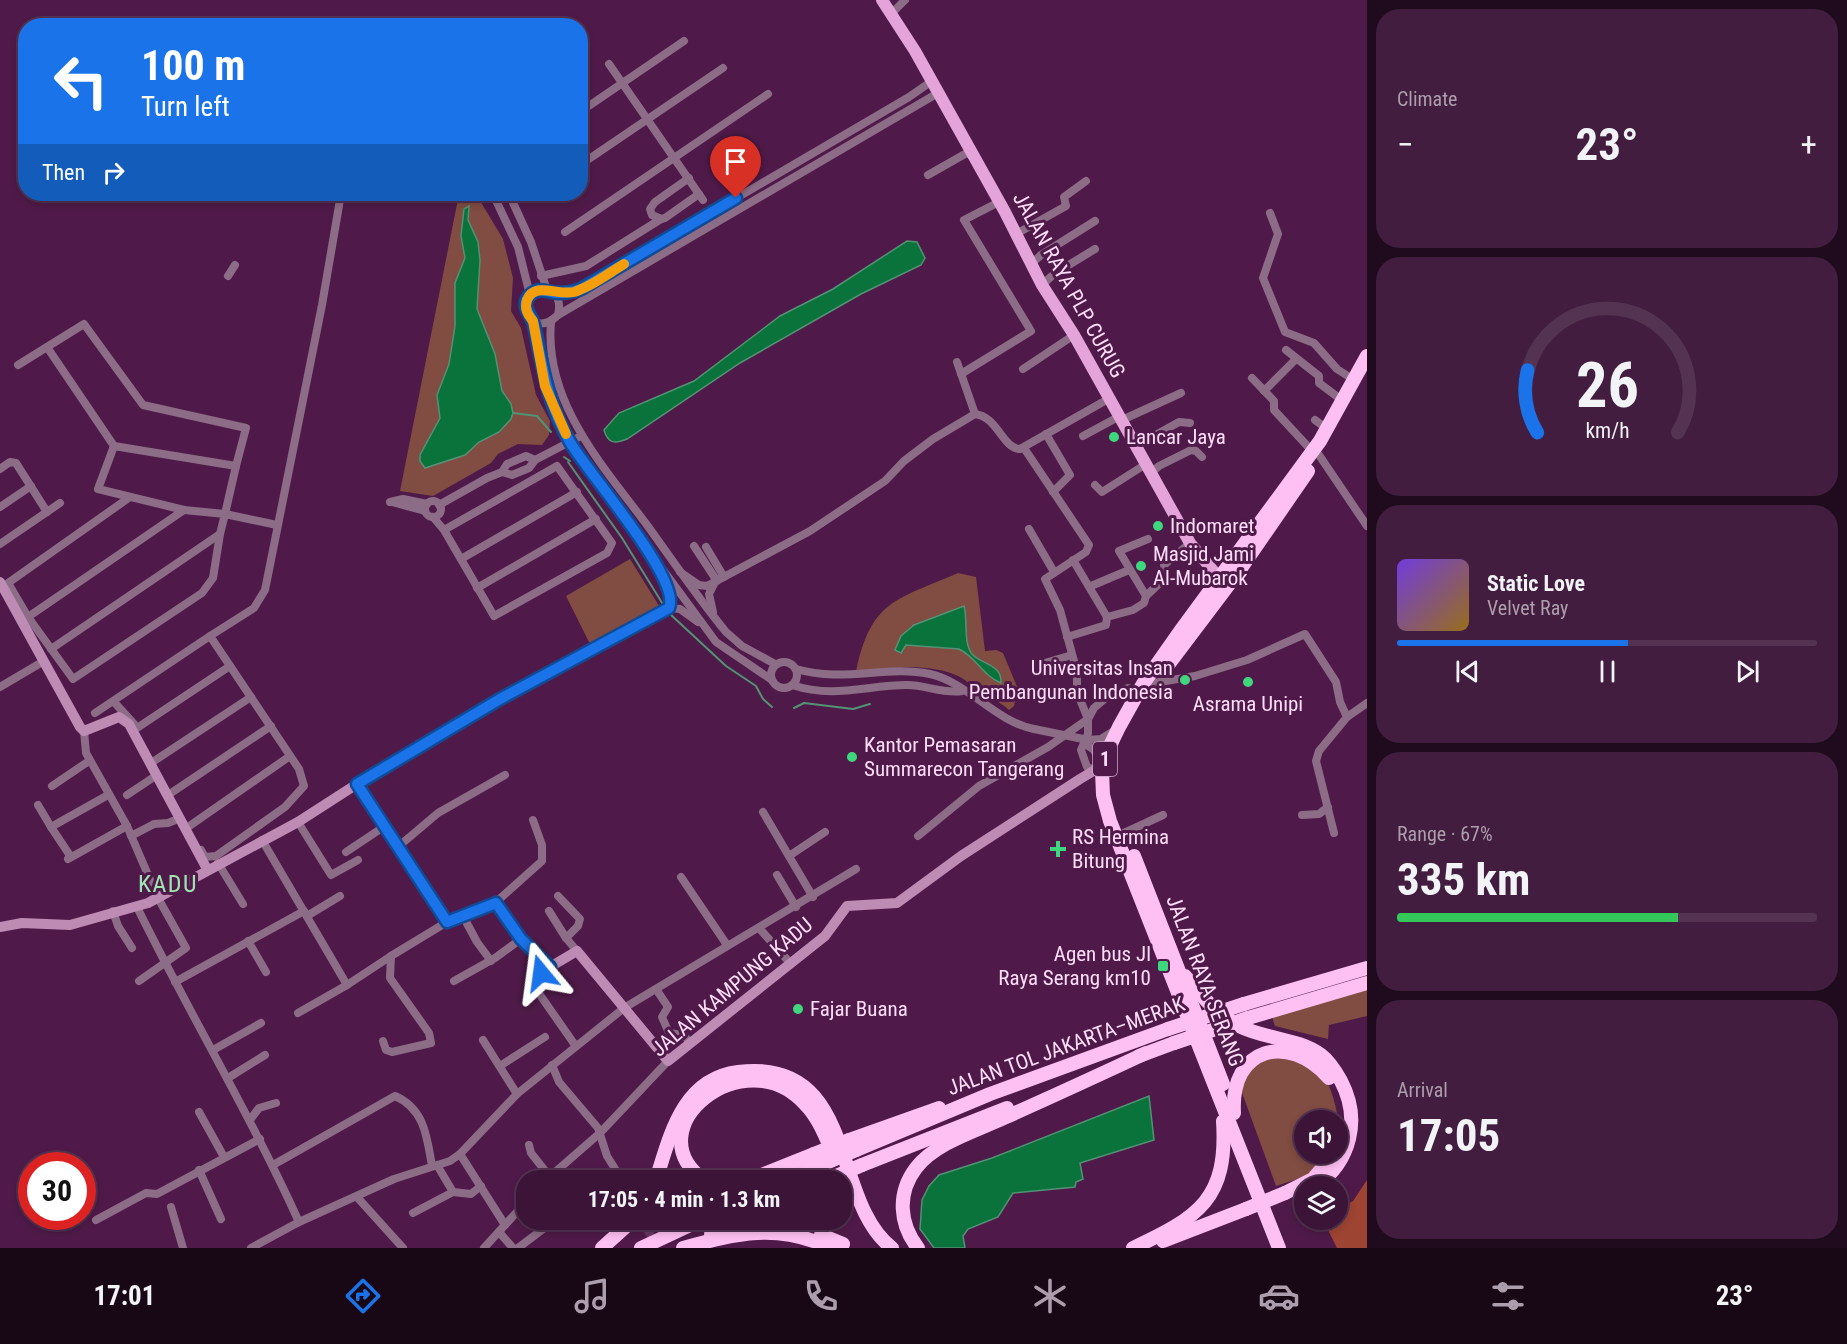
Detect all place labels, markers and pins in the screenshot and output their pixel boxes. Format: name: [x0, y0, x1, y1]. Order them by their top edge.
pin: [710, 136, 761, 198]
place label: Lancar Jaya: [1126, 425, 1226, 449]
marker: Lancar Jaya: [1107, 430, 1121, 444]
place label: Indomaret: [1170, 514, 1255, 538]
marker: Indomaret: [1151, 519, 1165, 533]
place label: Masjid Jami Al-Mubarok: [1153, 542, 1254, 590]
marker: Masjid Jami Al-Mubarok: [1134, 559, 1148, 573]
place label: Universitas Insan Pembangunan Indonesia: [969, 656, 1173, 704]
marker: Universitas Insan Pembangunan Indonesia: [1178, 673, 1192, 687]
marker: Asrama Unipi: [1241, 675, 1255, 689]
place label: Asrama Unipi: [1193, 692, 1303, 716]
place label: Kantor Pemasaran Summarecon Tangerang: [864, 733, 1064, 781]
marker: Kantor Pemasaran Summarecon Tangerang: [845, 750, 859, 764]
place label: RS Hermina Bitung: [1072, 825, 1169, 873]
marker: RS Hermina Bitung: [1049, 840, 1067, 858]
place label: Agen bus Jl Raya Serang km10: [998, 942, 1151, 990]
marker: Agen bus Jl Raya Serang km10: [1156, 959, 1170, 973]
place label: Fajar Buana: [810, 997, 908, 1021]
marker: Fajar Buana: [791, 1002, 805, 1016]

